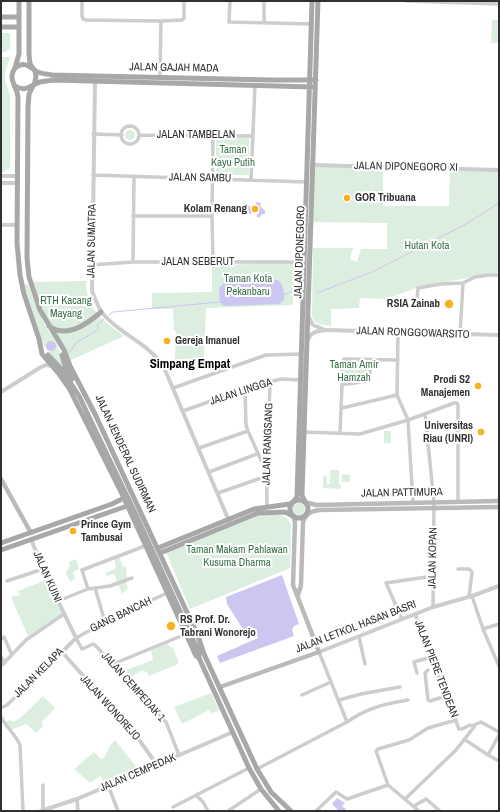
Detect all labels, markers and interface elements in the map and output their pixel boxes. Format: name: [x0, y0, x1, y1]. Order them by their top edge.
street label: JALAN GAJAH MADA: [129, 61, 219, 75]
street label: JALAN TAMBELAN: [157, 128, 235, 142]
park label: Taman Kayu Putih: [211, 143, 255, 169]
street label: JALAN DIPONEGORO XI: [354, 159, 458, 175]
street label: JALAN SAMBU: [169, 171, 231, 185]
place label: GOR Tribuana: [355, 191, 416, 205]
marker: GOR Tribuana: [342, 193, 352, 203]
place label: Kolam Renang: [184, 202, 247, 216]
street label: JALAN SUMATRA: [85, 204, 99, 278]
marker: Kolam Renang: [250, 204, 260, 214]
street label: JALAN DIPONEGORO: [292, 205, 308, 299]
park label: Hutan Kota: [404, 239, 450, 253]
street label: JALAN SEBERUT: [161, 255, 235, 269]
park label: Taman Kota Pekanbaru: [224, 272, 272, 298]
park label: RTH Kacang Mayang: [40, 294, 92, 320]
place label: RSIA Zainab: [387, 297, 440, 311]
marker: RSIA Zainab: [443, 298, 455, 310]
street label: JALAN RONGGOWARSITO: [356, 324, 470, 342]
place label: Gereja Imanuel: [175, 334, 240, 348]
marker: Gereja Imanuel: [162, 336, 172, 346]
district label: Simpang Empat: [150, 357, 230, 373]
park label: Taman Amir Hamzah: [330, 358, 378, 384]
place label: Prodi S2 Manajemen: [421, 373, 470, 399]
street label: JALAN LINGGA: [208, 376, 274, 408]
marker: Prodi S2 Manajemen: [473, 381, 483, 391]
street label: JALAN JENDERAL SUDIRMAN: [92, 393, 158, 515]
street label: JALAN RANGSANG: [260, 403, 276, 485]
place label: Universitas Riau (UNRI): [423, 419, 473, 445]
marker: Universitas Riau (UNRI): [476, 427, 486, 437]
street label: JALAN PATTIMURA: [361, 486, 443, 500]
place label: Prince Gym Tambusai: [81, 518, 131, 544]
marker: Prince Gym Tambusai: [68, 526, 78, 536]
street label: JALAN KOPAN: [426, 527, 440, 589]
park label: Taman Makam Pahlawan Kusuma Dharma: [186, 543, 288, 569]
street label: JALAN KUINI: [30, 549, 64, 605]
street label: GANG BANCAH: [88, 594, 154, 636]
street label: JALAN LETKOL HASAN BASRI: [294, 598, 418, 656]
place label: RS Prof. Dr. Tabrani Wonorejo: [180, 613, 256, 639]
street label: JALAN PIERE TENDEAN: [411, 618, 461, 720]
marker: RS Prof. Dr. Tabrani Wonorejo: [165, 620, 177, 632]
street label: JALAN KELAPA: [11, 645, 67, 701]
street label: JALAN CEMPEDAK 1: [98, 650, 168, 724]
street label: JALAN WONOREJO: [77, 672, 143, 744]
street label: JALAN CEMPEDAK: [98, 751, 178, 795]

